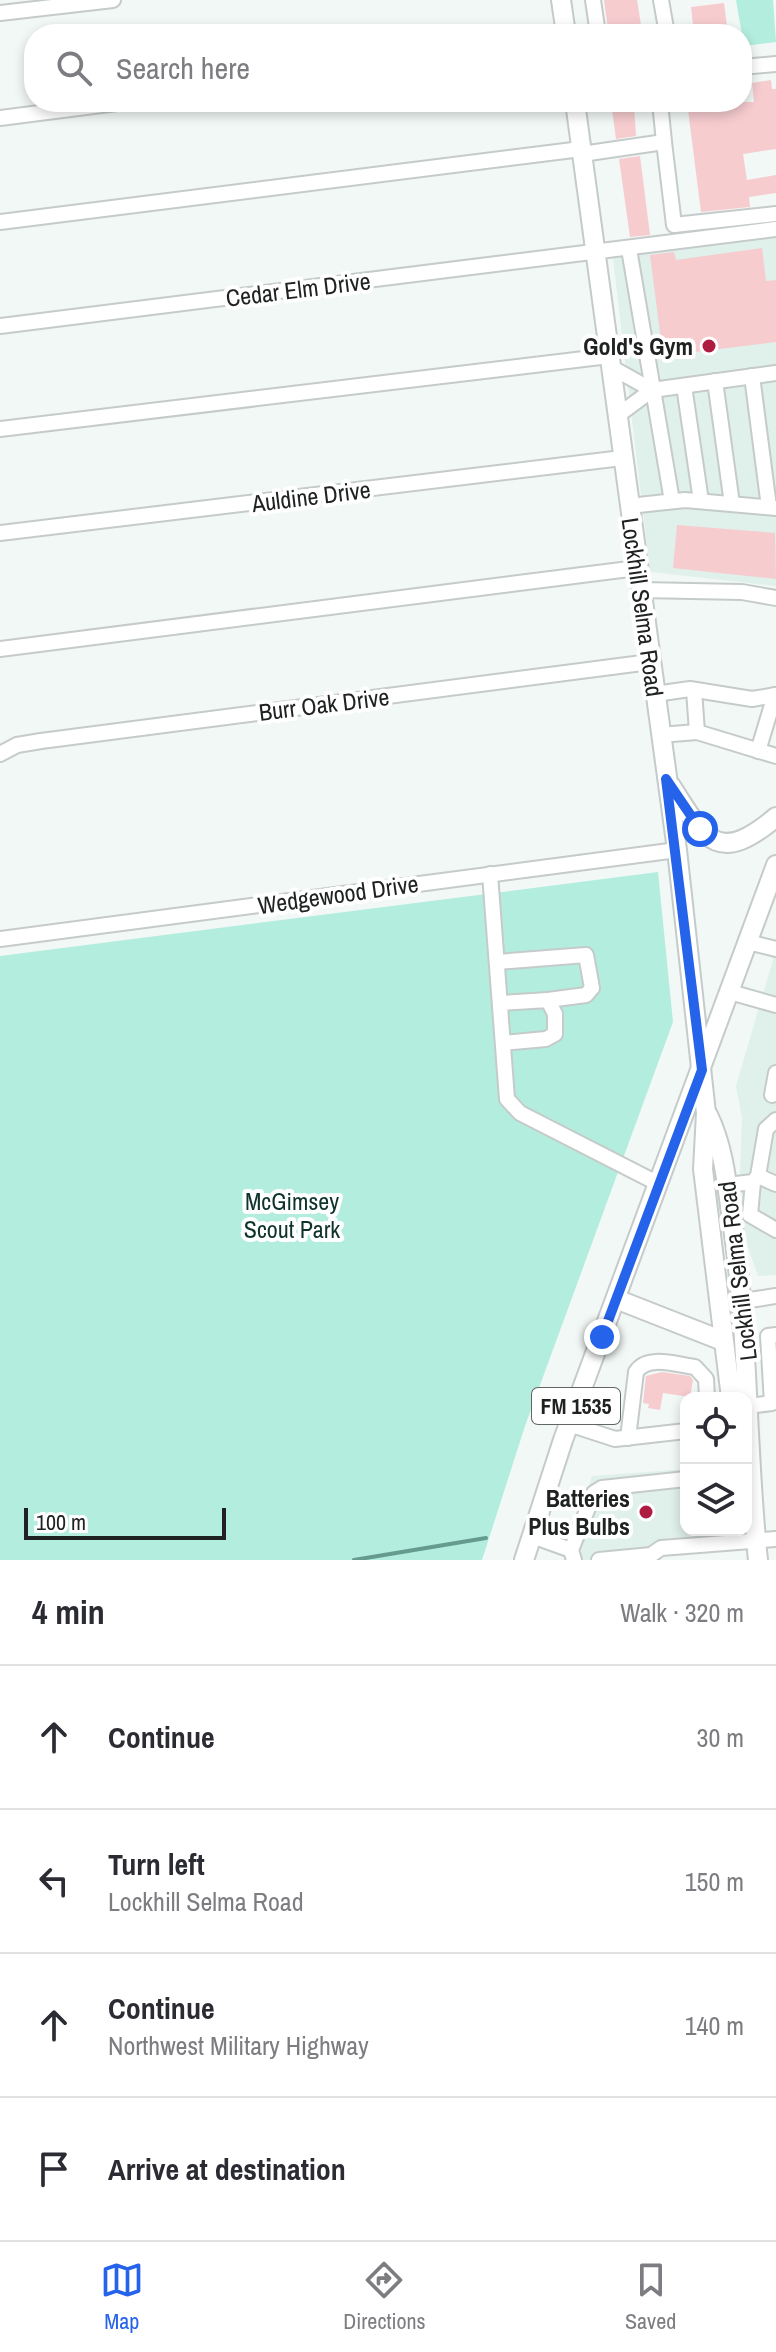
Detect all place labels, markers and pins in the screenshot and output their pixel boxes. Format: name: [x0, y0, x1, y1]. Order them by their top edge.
place label: Gold's Gym: [583, 330, 693, 362]
marker: Gold's Gym: [700, 337, 718, 355]
place label: Batteries Plus Bulbs: [528, 1482, 630, 1542]
marker: Batteries Plus Bulbs: [637, 1503, 655, 1521]

